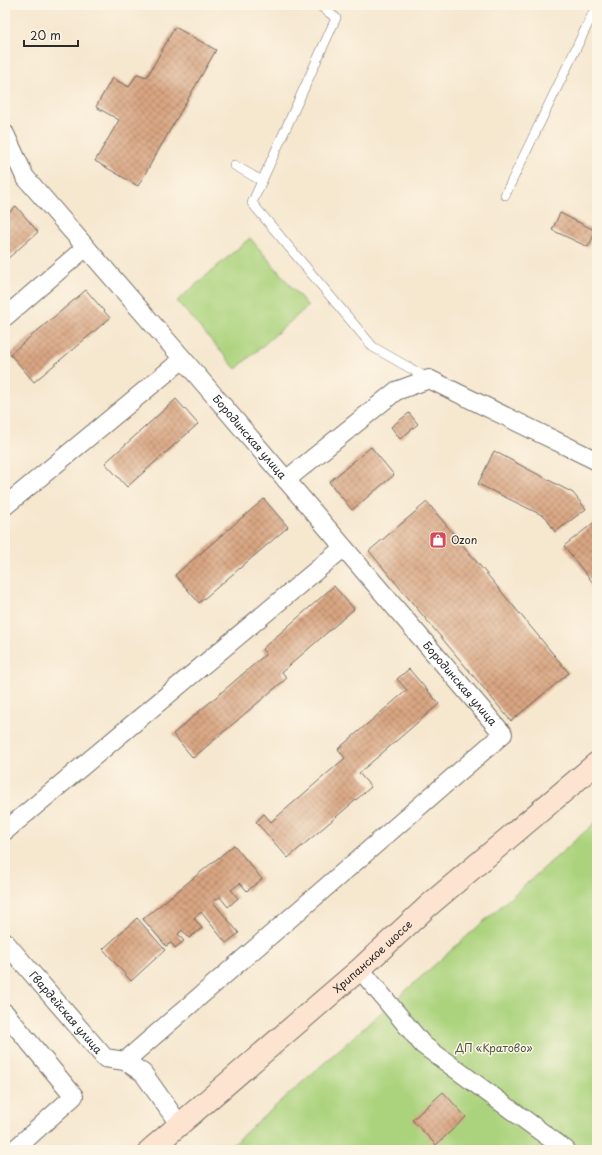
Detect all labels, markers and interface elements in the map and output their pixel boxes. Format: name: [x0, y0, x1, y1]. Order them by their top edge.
scale bar: [24, 22, 78, 48]
text: 20 m: [30, 26, 61, 44]
street label: Бородинская улица: [209, 391, 291, 483]
shop icon: Ozon: [428, 530, 448, 550]
place label: Ozon: [451, 531, 477, 548]
street label: Бородинская улица: [419, 637, 501, 729]
street label: Хрипанское шоссе: [329, 916, 416, 997]
street label: Гвардейская улица: [25, 967, 107, 1057]
park label: ДП «Кратово»: [454, 1039, 533, 1056]

